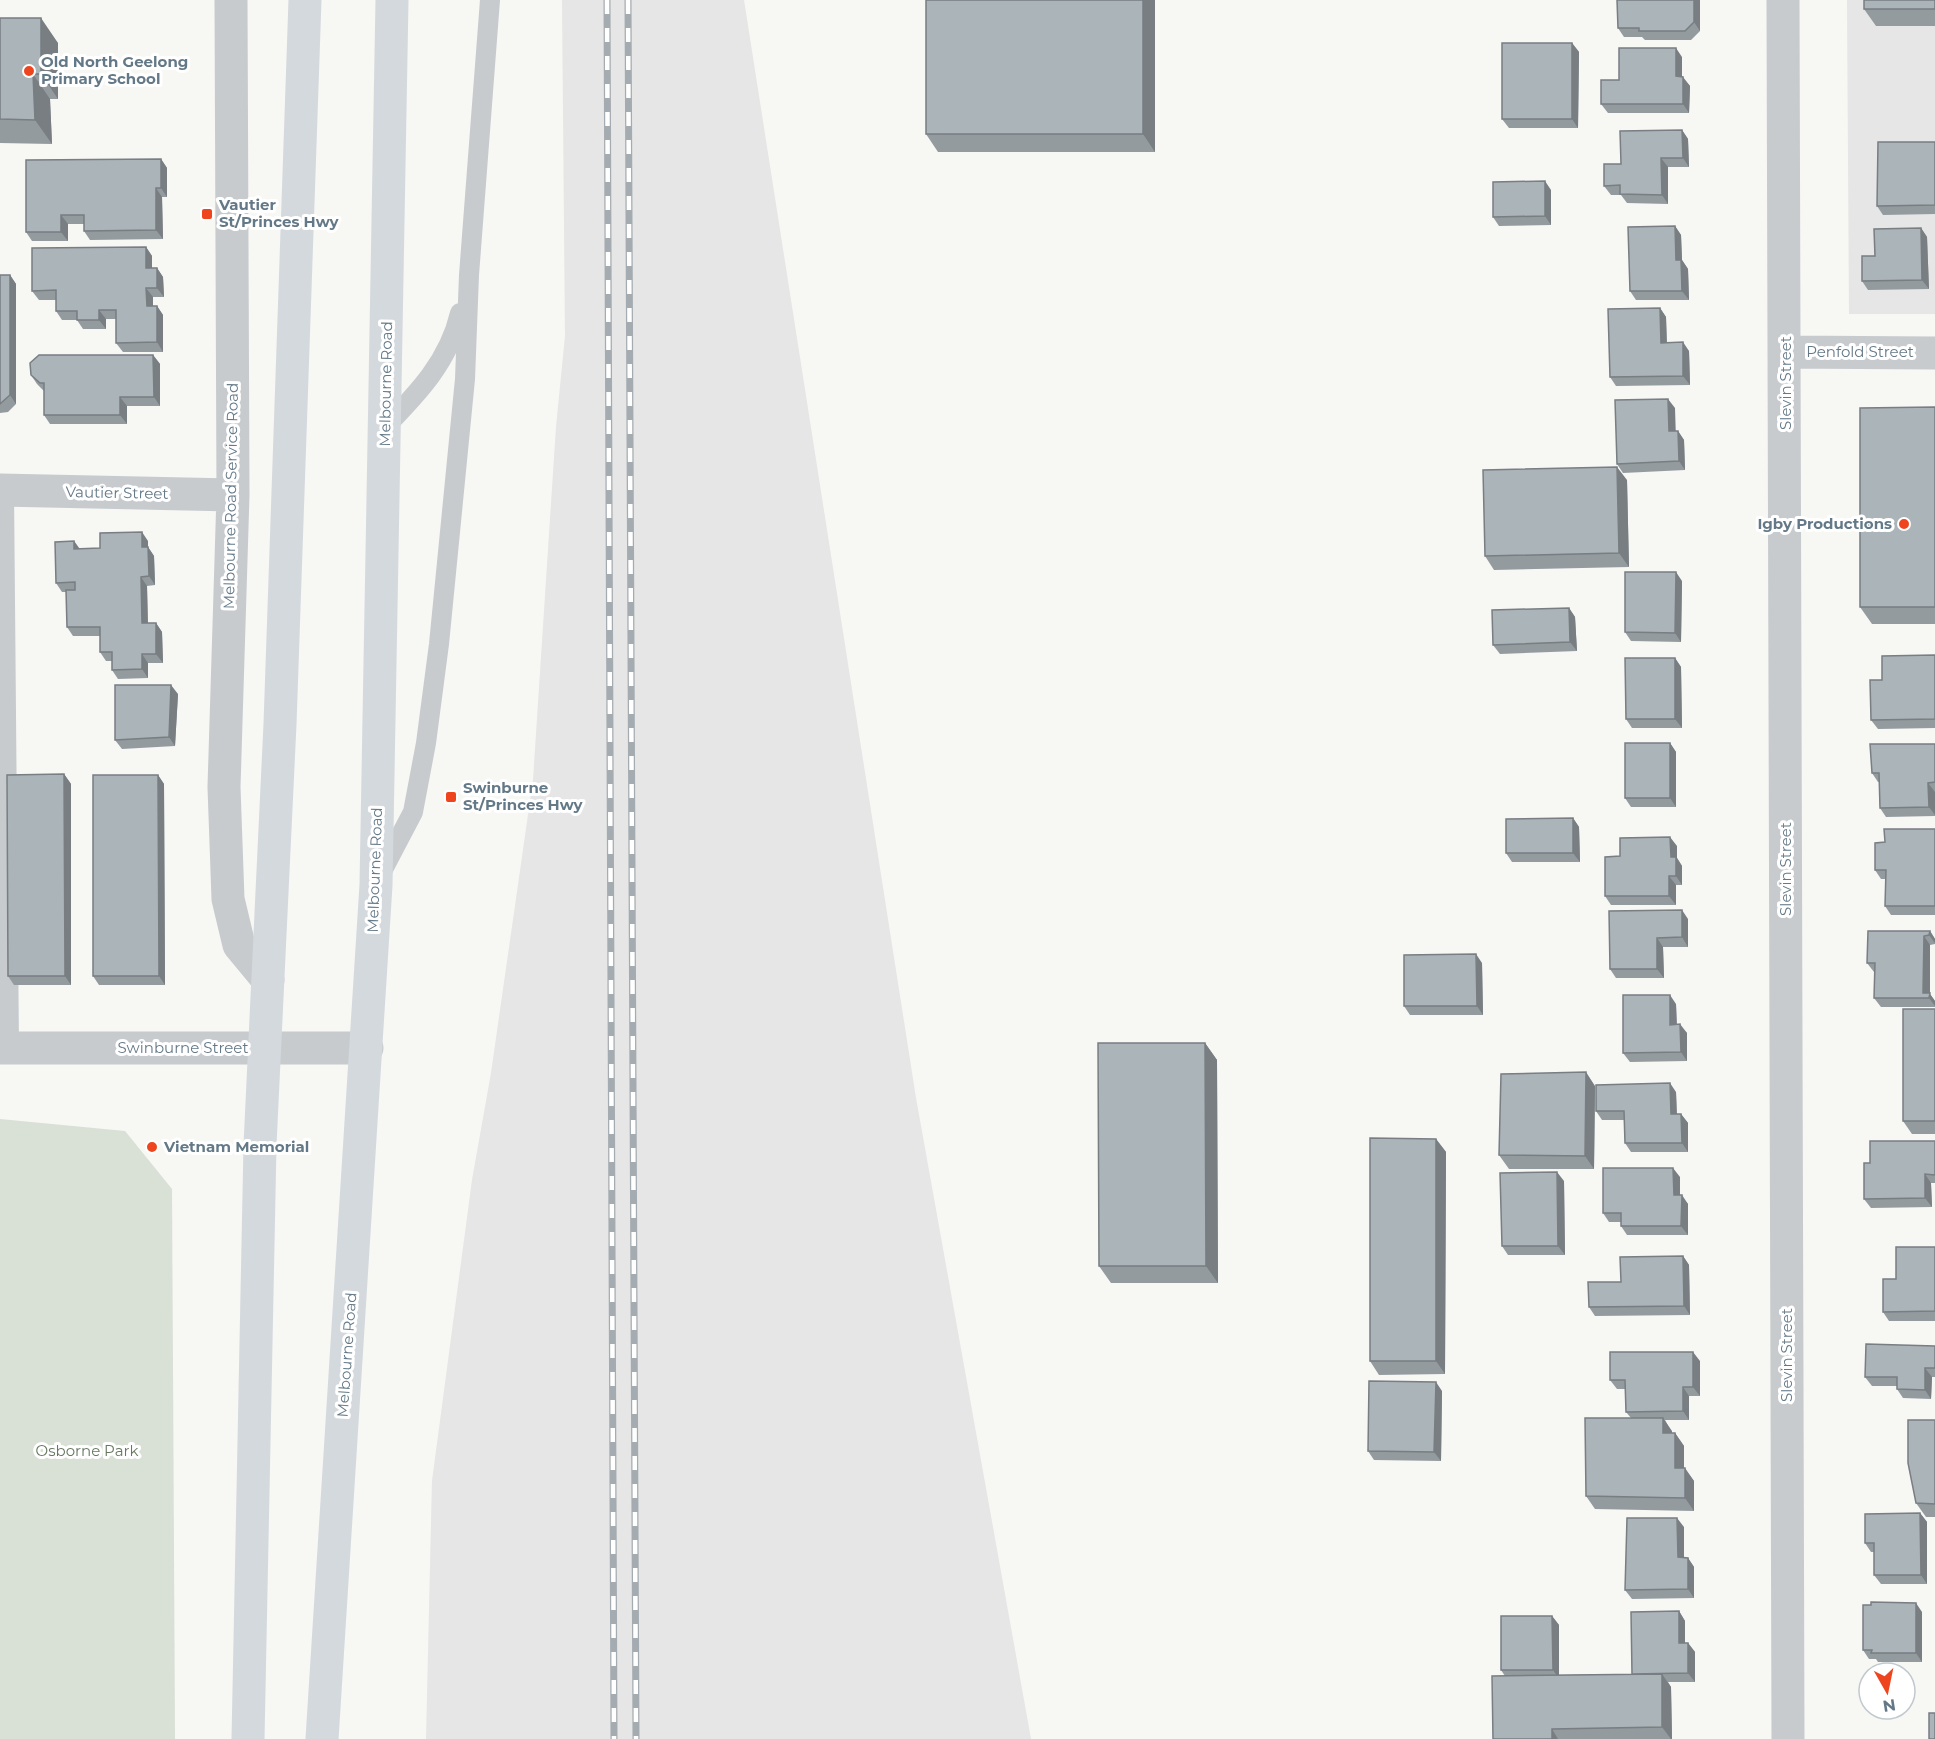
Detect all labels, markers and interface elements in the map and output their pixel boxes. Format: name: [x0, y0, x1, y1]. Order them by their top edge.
place label: Old North Geelong Primary School: [41, 52, 188, 88]
marker: Old North Geelong Primary School: [22, 64, 36, 78]
place label: Vautier St/Princes Hwy: [218, 195, 340, 231]
marker: Vautier St/Princes Hwy: [200, 207, 214, 221]
street label: Melbourne Road: [375, 321, 396, 447]
street label: Slevin Street: [1776, 336, 1795, 430]
street label: Penfold Street: [1806, 342, 1914, 361]
street label: Melbourne Road Service Road: [219, 383, 242, 609]
street label: Vautier Street: [65, 482, 169, 503]
place label: Igby Productions: [1757, 514, 1892, 533]
marker: Igby Productions: [1897, 517, 1911, 531]
place label: Swinburne St/Princes Hwy: [463, 778, 584, 814]
marker: Swinburne St/Princes Hwy: [444, 790, 458, 804]
street label: Melbourne Road: [363, 807, 386, 933]
street label: Slevin Street: [1776, 822, 1795, 916]
street label: Swinburne Street: [117, 1038, 249, 1057]
place label: Vietnam Memorial: [163, 1137, 309, 1156]
marker: Vietnam Memorial: [145, 1140, 159, 1154]
street label: Melbourne Road: [333, 1292, 360, 1418]
street label: Slevin Street: [1777, 1308, 1796, 1402]
park label: Osborne Park: [36, 1441, 138, 1460]
north arrow: [1857, 1661, 1917, 1721]
text: N: [1881, 1695, 1897, 1716]

